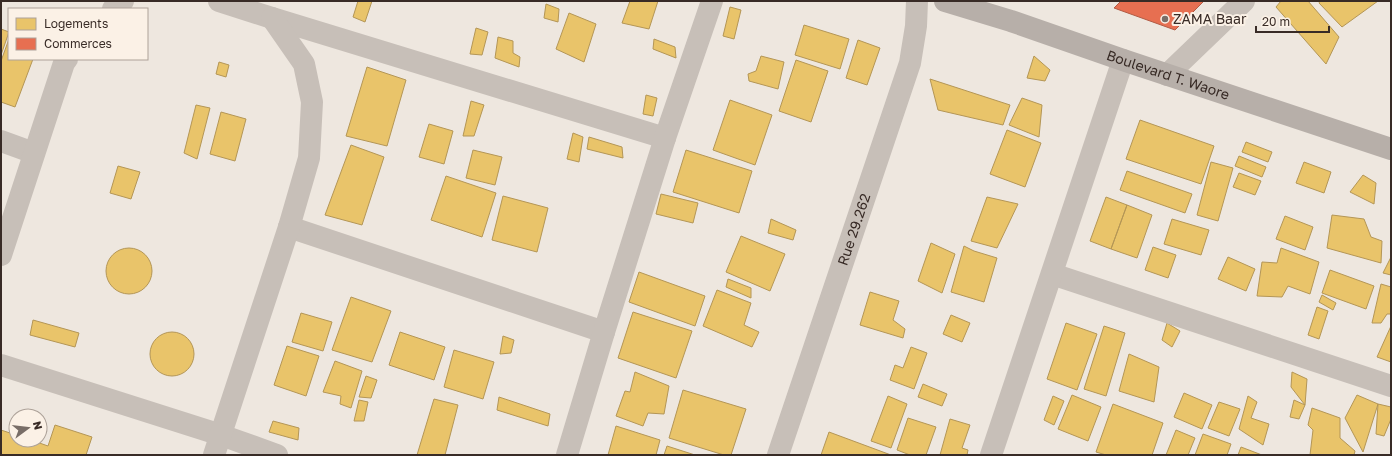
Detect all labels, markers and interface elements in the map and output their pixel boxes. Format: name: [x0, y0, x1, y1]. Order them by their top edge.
legend: [8, 8, 148, 60]
scale bar: [1256, 8, 1329, 34]
place label: ZAMA Baar: [1173, 10, 1247, 27]
marker: ZAMA Baar: [1160, 14, 1170, 24]
text: 20 m: [1262, 14, 1290, 29]
text: Logements: [44, 16, 108, 31]
text: Commerces: [44, 36, 112, 51]
street label: Boulevard T. Waore: [1104, 46, 1232, 103]
street label: Rue 29.262: [833, 191, 873, 267]
north arrow: [8, 408, 48, 448]
text: N: [31, 420, 46, 431]

